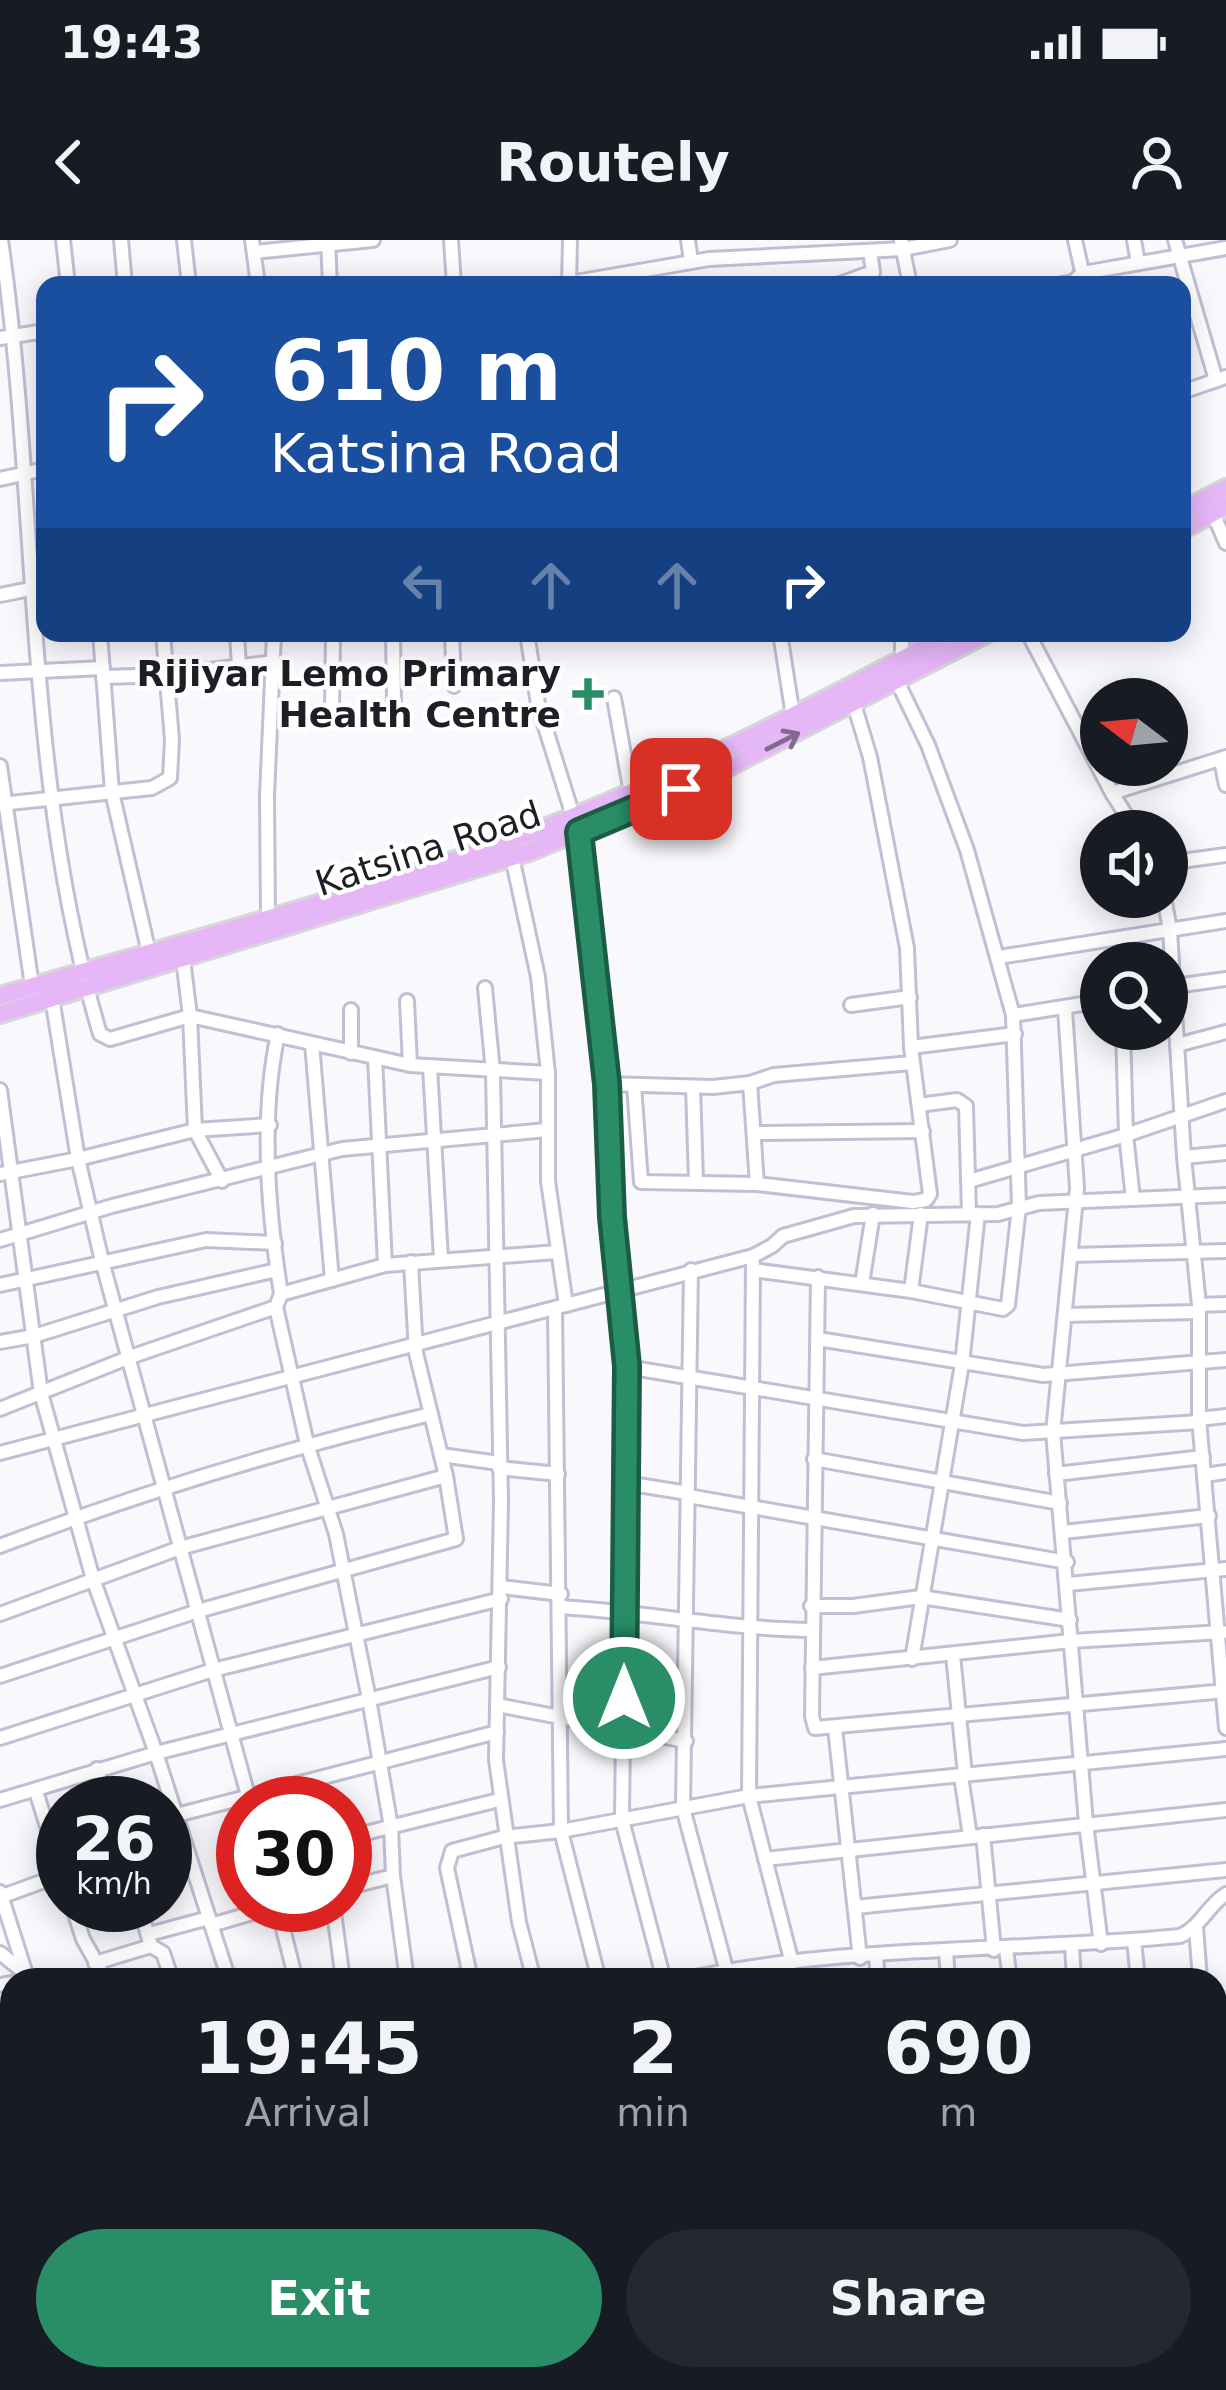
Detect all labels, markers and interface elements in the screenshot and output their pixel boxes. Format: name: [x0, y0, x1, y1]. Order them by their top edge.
text: 19:43: [60, 16, 203, 69]
icon: back: [36, 129, 102, 195]
icon: person: [1124, 129, 1190, 195]
text: Routely: [496, 131, 730, 194]
text: 610 m: [270, 322, 562, 420]
icon: right: [72, 324, 228, 480]
text: Katsina Road: [270, 422, 622, 485]
icon: left: [392, 552, 458, 618]
icon: ahead: [518, 552, 584, 618]
icon: ahead: [644, 552, 710, 618]
icon: right: [770, 552, 836, 618]
place label: Rijiyar Lemo Primary Health Centre: [137, 653, 561, 735]
marker: Rijiyar Lemo Primary Health Centre: [572, 678, 604, 710]
north arrow: [1080, 678, 1188, 786]
map controls: [1080, 678, 1188, 1050]
one-way arrow: [765, 728, 801, 751]
pin: [630, 738, 732, 840]
icon: arrive: [648, 756, 714, 822]
street label: Katsina Road: [310, 793, 546, 904]
button: sound: [1080, 810, 1188, 918]
button: search: [1080, 942, 1188, 1050]
position arrow: [561, 1635, 687, 1761]
speed limit sign: 30: [216, 1776, 372, 1932]
text: 26: [72, 1804, 156, 1874]
text: km/h: [76, 1866, 152, 1901]
text: 19:45: [193, 2006, 423, 2090]
text: 2: [628, 2006, 678, 2090]
text: 690: [883, 2006, 1033, 2090]
text: Arrival: [245, 2090, 371, 2135]
text: min: [616, 2090, 690, 2135]
text: m: [939, 2090, 977, 2135]
button: Exit: [36, 2229, 602, 2367]
button: Share: [626, 2229, 1191, 2367]

